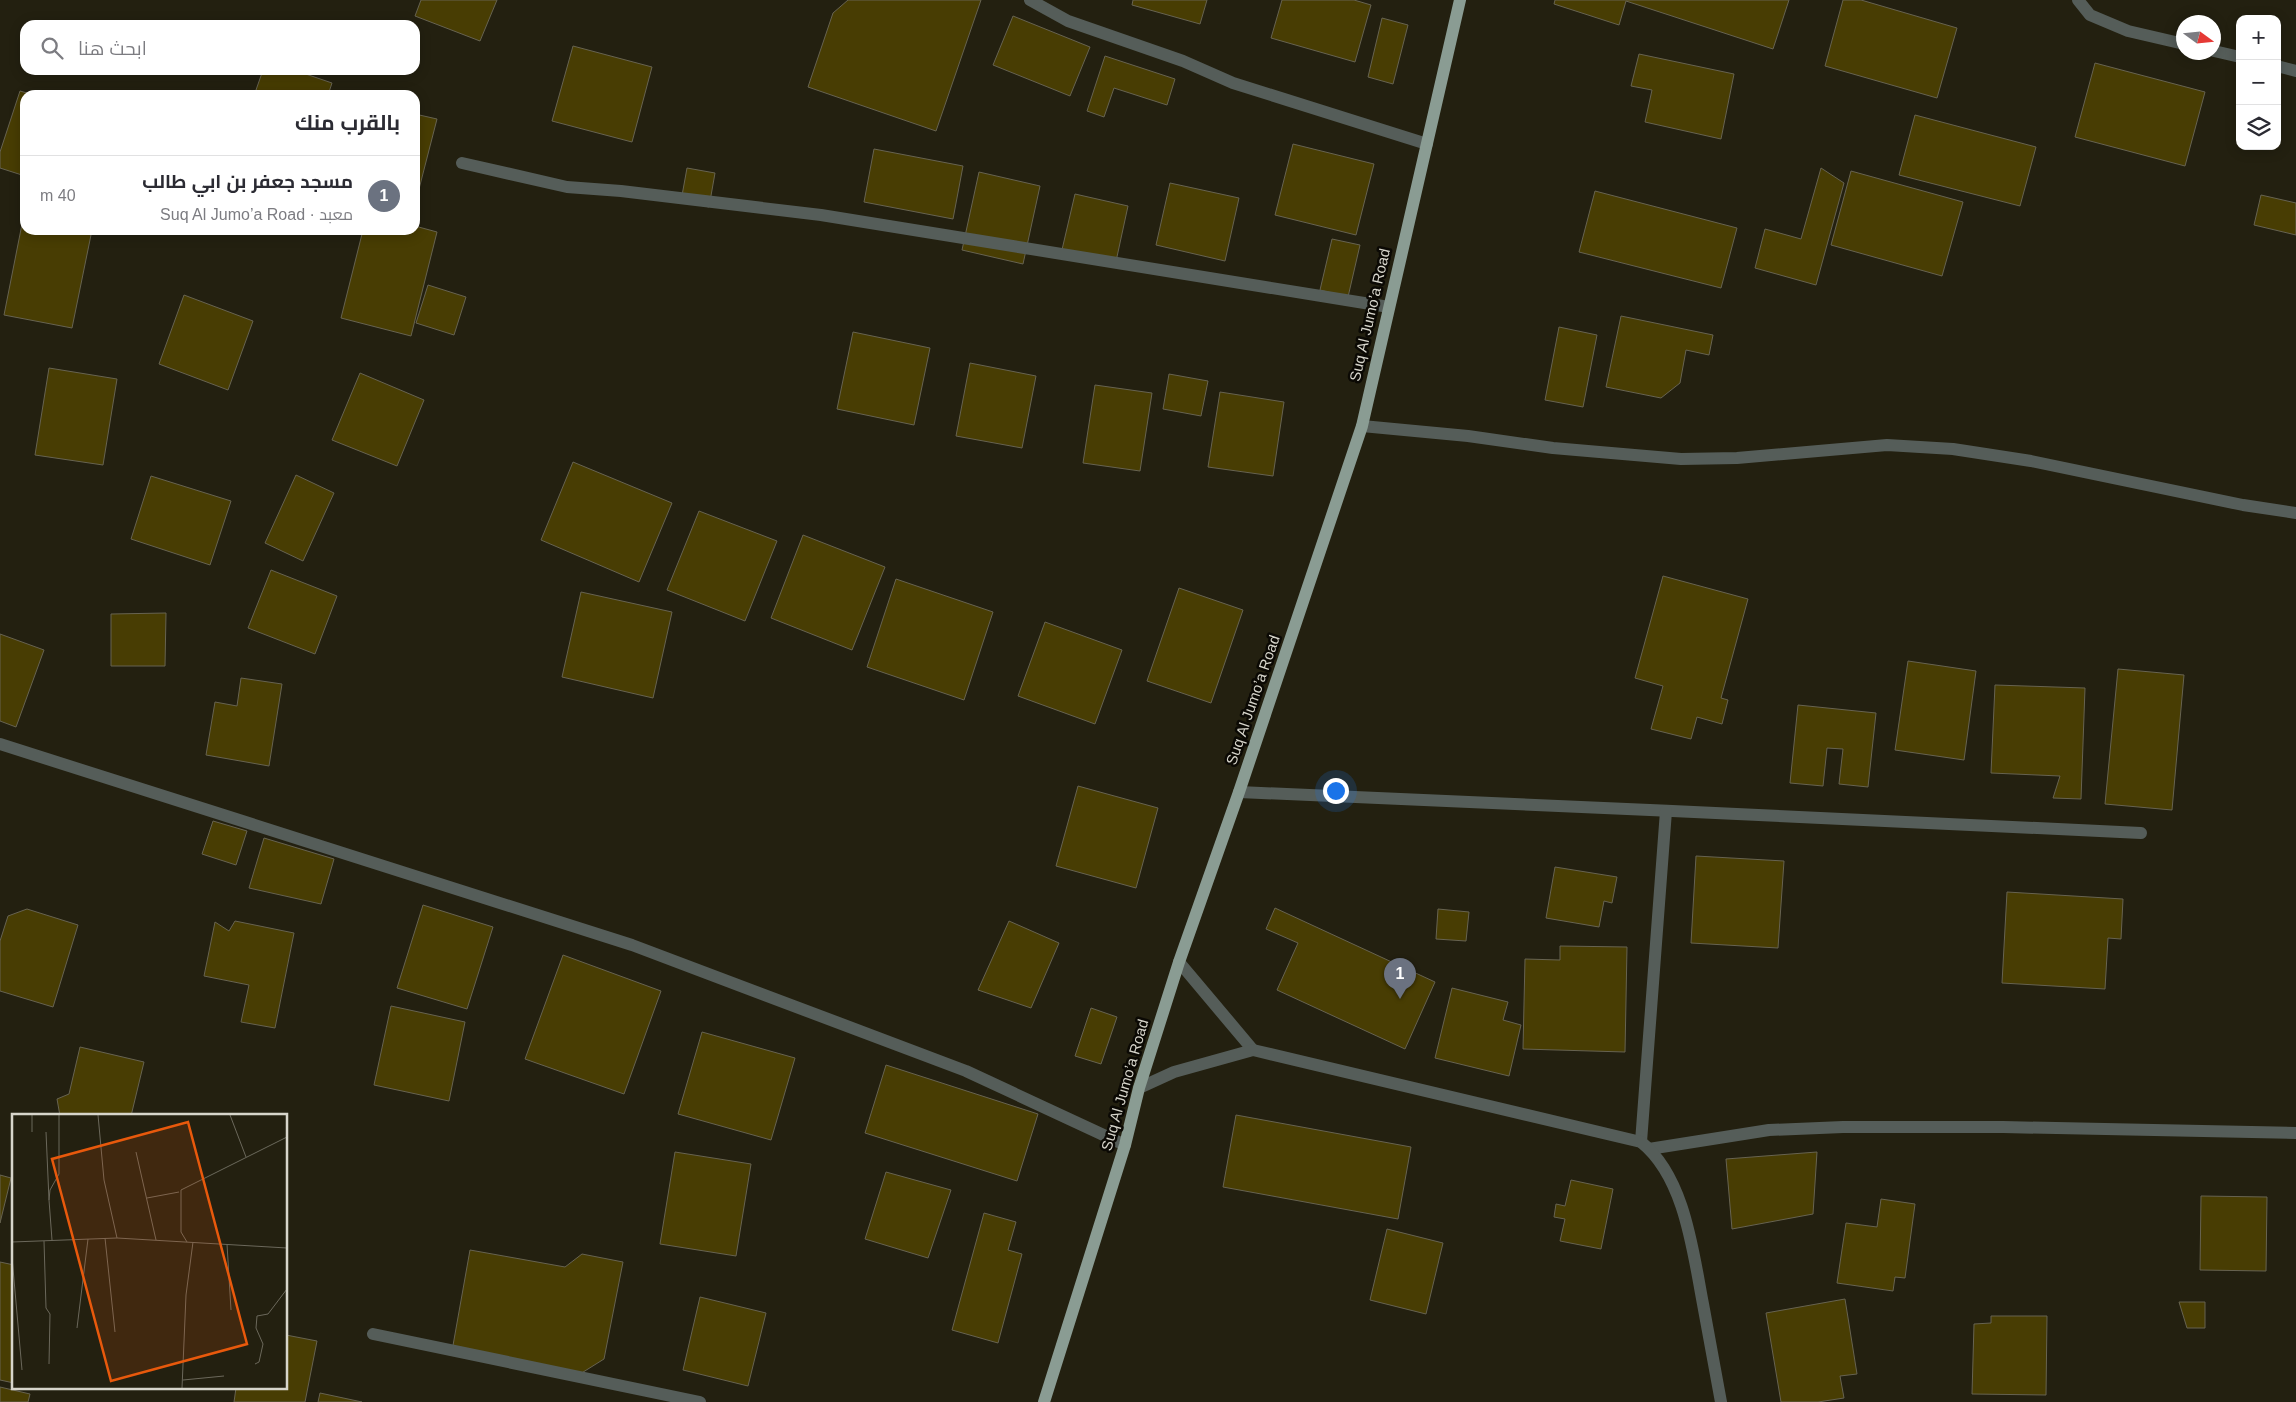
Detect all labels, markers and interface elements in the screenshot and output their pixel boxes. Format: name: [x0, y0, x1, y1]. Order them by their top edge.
north arrow: [2176, 15, 2221, 60]
map controls: [2236, 15, 2281, 150]
button: +: [2236, 15, 2281, 60]
search box: [20, 20, 420, 75]
icon: search: [38, 34, 66, 62]
text: ابحث هنا: [78, 38, 147, 59]
button: −: [2236, 60, 2281, 105]
button: layers: [2236, 105, 2281, 150]
text: بالقرب منك: [295, 111, 400, 134]
text: مسجد جعفر بن ابي طالب: [142, 171, 353, 192]
text: 40 m: [40, 187, 76, 204]
text: 1: [380, 187, 388, 204]
text: معبد · Suq Al Jumo’a Road: [160, 206, 353, 223]
street label: Suq Al Jumo’a Road: [1346, 247, 1393, 383]
street label: Suq Al Jumo’a Road: [1222, 633, 1283, 767]
your location: [1323, 778, 1349, 804]
pin: 1: [1384, 958, 1416, 999]
street label: Suq Al Jumo’a Road: [1098, 1017, 1151, 1153]
inset map: [12, 1114, 288, 1390]

